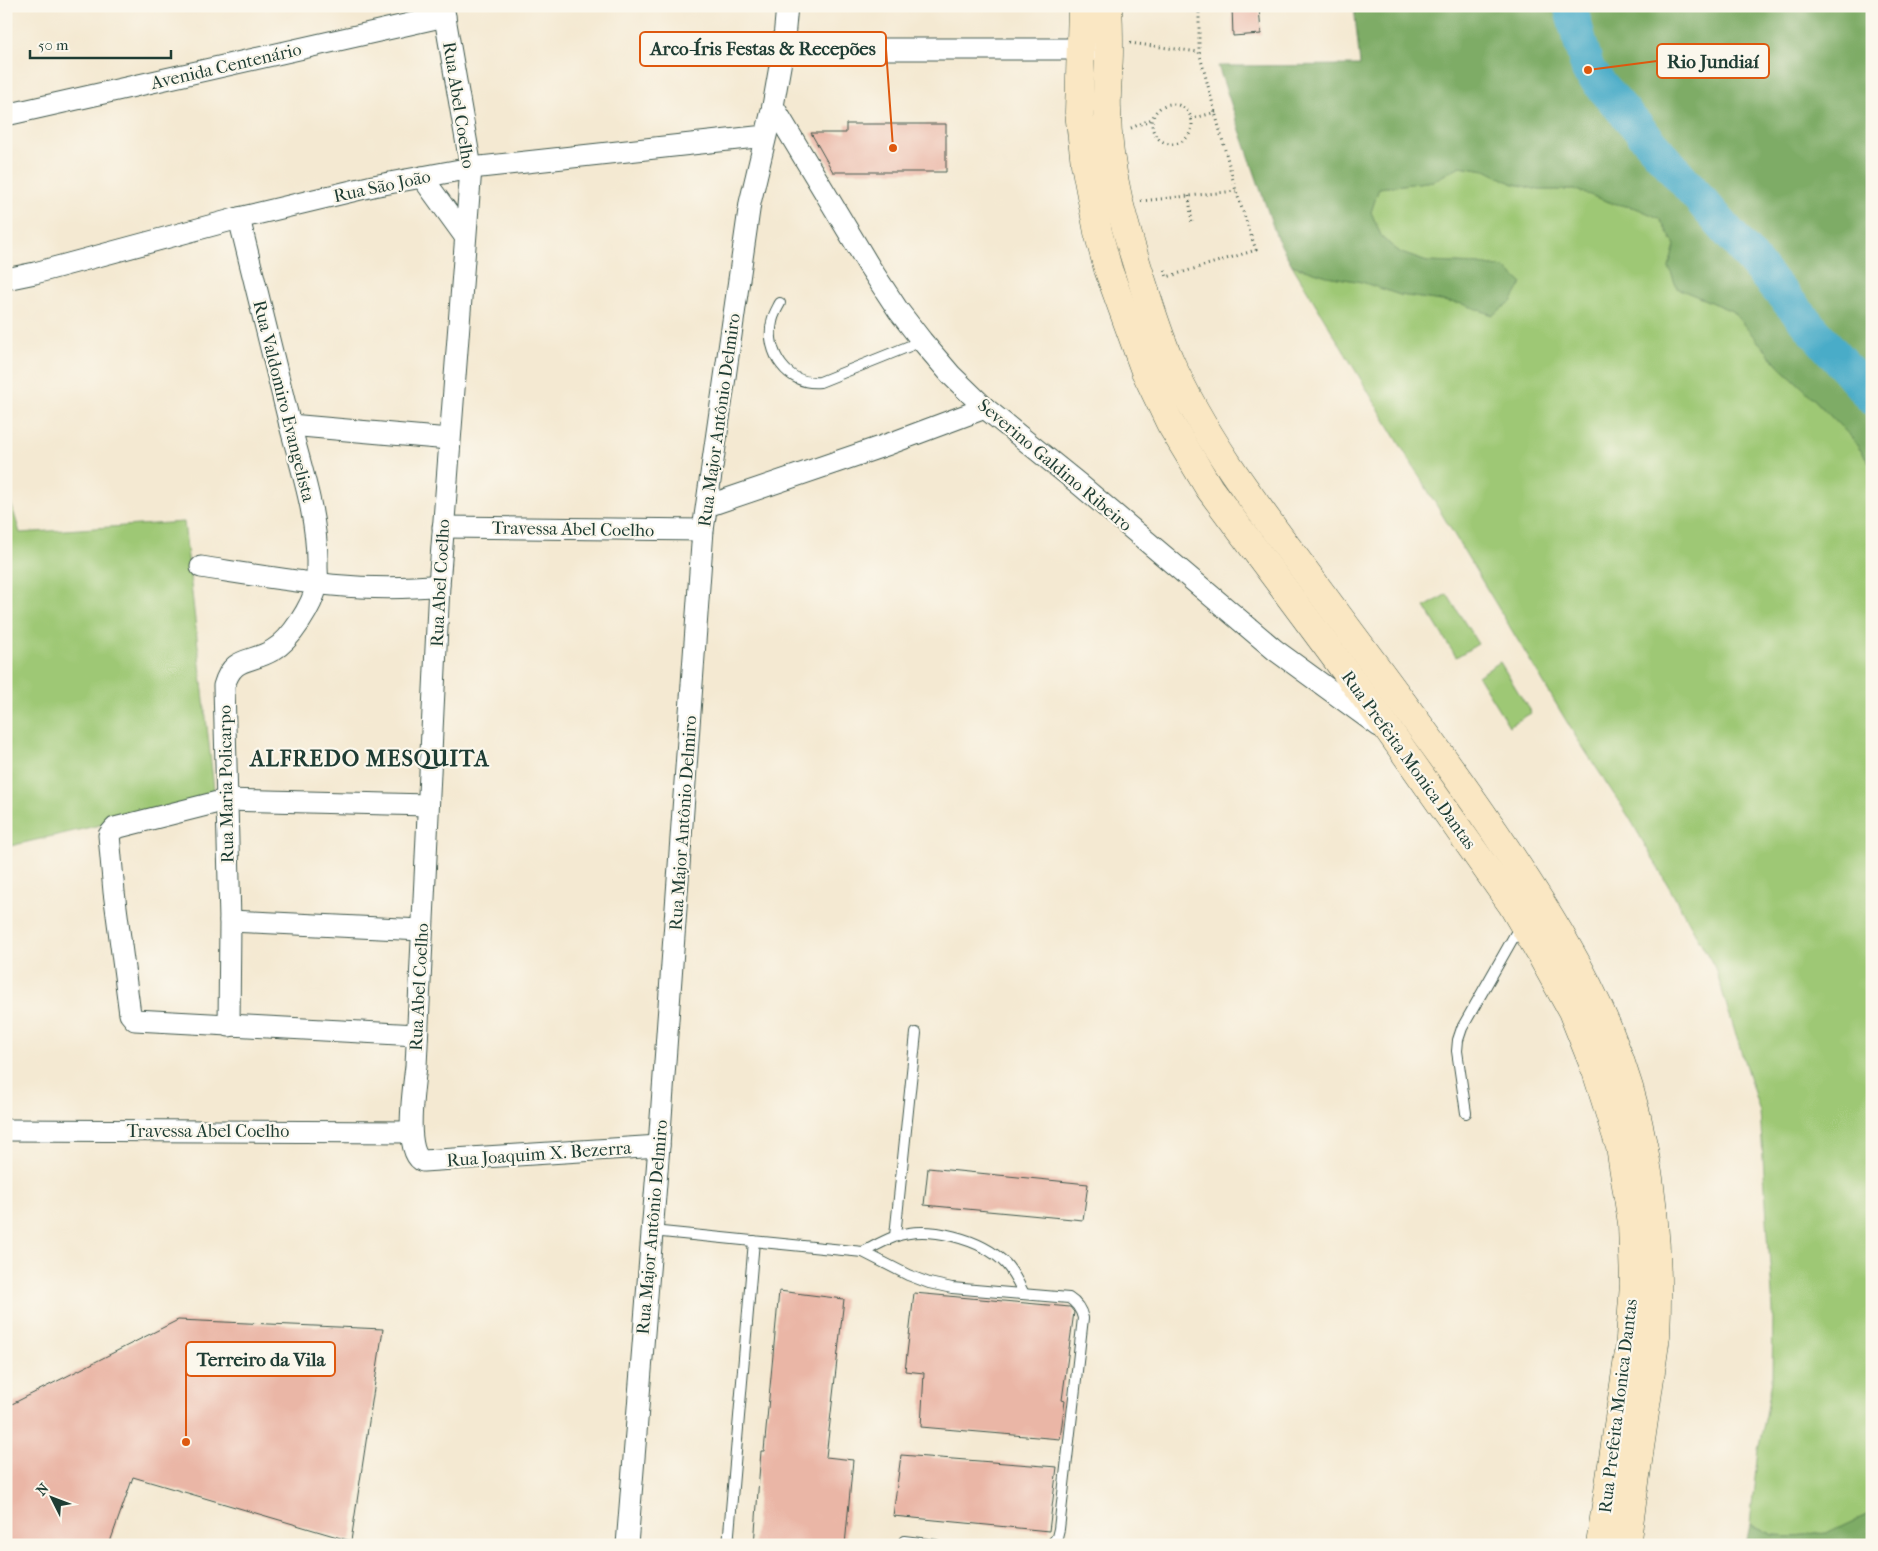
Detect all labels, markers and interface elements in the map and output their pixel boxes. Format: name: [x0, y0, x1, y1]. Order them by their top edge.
scale bar: [30, 28, 171, 60]
callout: Arco-Íris Festas & Recepões: [640, 32, 886, 66]
text: 50 m: [38, 36, 69, 54]
text: Arco-Íris Festas & Recepões: [649, 37, 876, 60]
street label: Avenida Centenário: [148, 39, 303, 94]
street label: Rua Abel Coelho: [438, 40, 479, 170]
callout: Rio Jundiaí: [1657, 44, 1769, 78]
text: Rio Jundiaí: [1667, 51, 1760, 73]
street label: Rua São João: [332, 166, 433, 207]
street label: Rua Valdomiro Evangelista: [248, 298, 319, 505]
street label: Rua Major Antônio Delmiro: [694, 312, 745, 528]
street label: Severino Galdino Ribeiro: [973, 395, 1136, 536]
street label: Travessa Abel Coelho: [492, 518, 654, 541]
street label: Rua Abel Coelho: [427, 519, 454, 648]
street label: Rua Prefeita Monica Dantas: [1337, 667, 1481, 854]
street label: Rua Maria Policarpo: [215, 705, 238, 863]
street label: Rua Major Antônio Delmiro: [666, 715, 701, 931]
district label: ALFREDO MESQUITA: [248, 746, 490, 772]
street label: Rua Abel Coelho: [406, 923, 433, 1052]
street label: Rua Major Antônio Delmiro: [633, 1119, 672, 1335]
street label: Travessa Abel Coelho: [127, 1121, 289, 1142]
street label: Rua Joaquim X. Bezerra: [446, 1138, 633, 1171]
street label: Rua Prefeita Monica Dantas: [1595, 1297, 1642, 1514]
callout: Terreiro da Vila: [186, 1342, 335, 1376]
text: Terreiro da Vila: [196, 1349, 326, 1371]
north arrow: [28, 1474, 78, 1524]
text: N: [33, 1480, 53, 1499]

